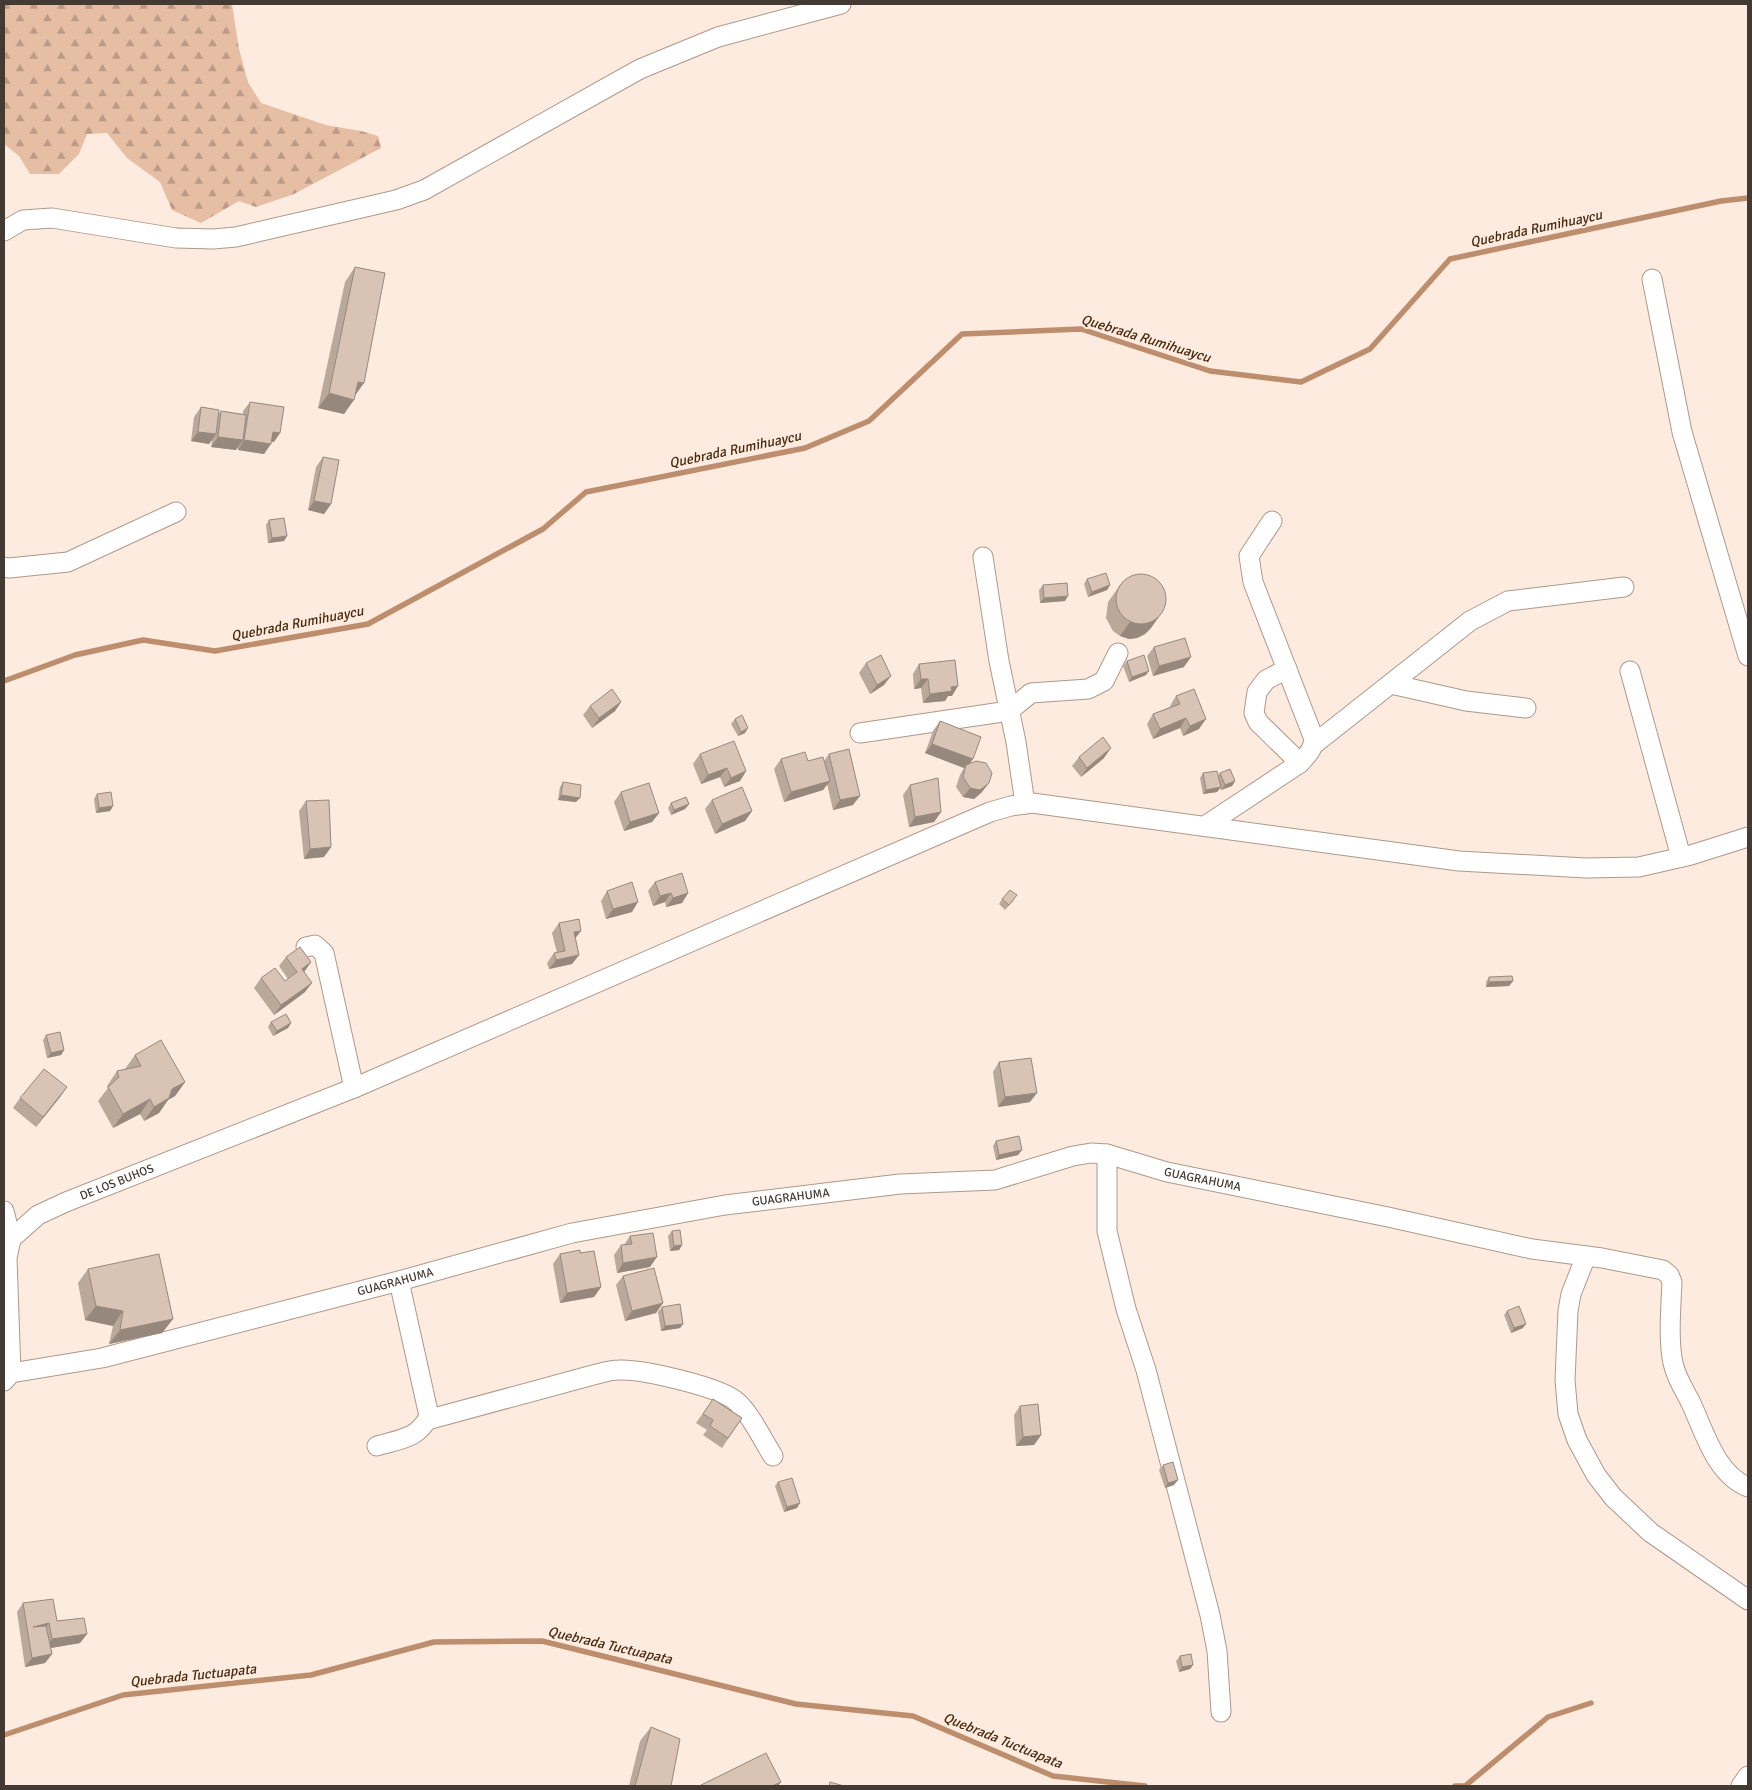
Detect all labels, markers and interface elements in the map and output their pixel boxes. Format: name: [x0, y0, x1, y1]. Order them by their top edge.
water label: Quebrada Rumihuaycu: [1469, 206, 1605, 251]
water label: Quebrada Rumihuaycu: [1079, 311, 1214, 367]
water label: Quebrada Rumihuaycu: [668, 427, 804, 472]
water label: Quebrada Rumihuaycu: [230, 602, 366, 645]
street label: DE LOS BUHOS: [78, 1161, 156, 1204]
street label: GUAGRAHUMA: [1163, 1165, 1243, 1195]
street label: GUAGRAHUMA: [751, 1185, 831, 1210]
street label: GUAGRAHUMA: [356, 1265, 436, 1299]
water label: Quebrada Tuctuapata: [546, 1623, 674, 1668]
water label: Quebrada Tuctuapata: [129, 1660, 258, 1691]
water label: Quebrada Tuctuapata: [941, 1709, 1066, 1772]

